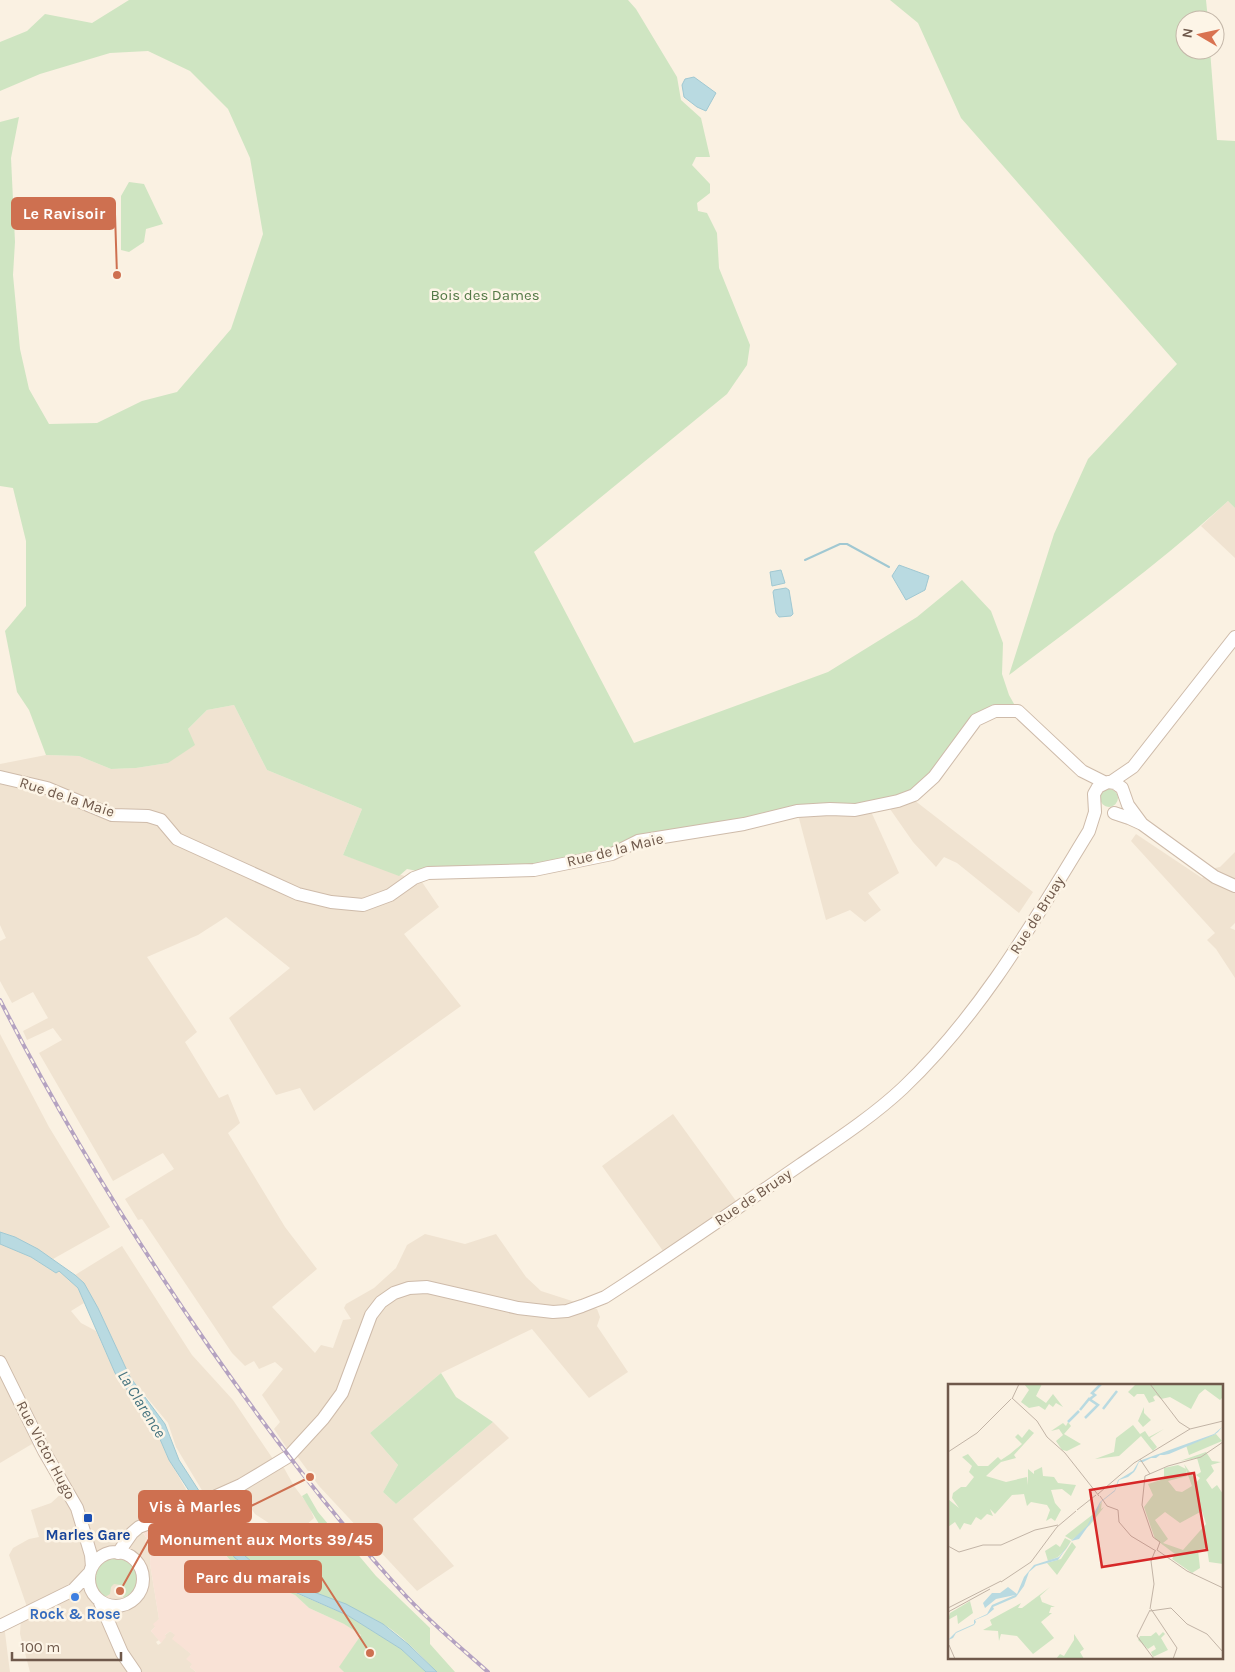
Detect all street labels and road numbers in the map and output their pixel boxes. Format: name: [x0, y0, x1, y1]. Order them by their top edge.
street label: Rue de la Maie: [17, 773, 117, 821]
street label: Rue de la Maie: [565, 829, 665, 871]
street label: Rue de Bruay: [1006, 873, 1068, 957]
street label: Rue de Bruay: [711, 1165, 795, 1229]
street label: Rue Victor Hugo: [13, 1398, 79, 1502]

